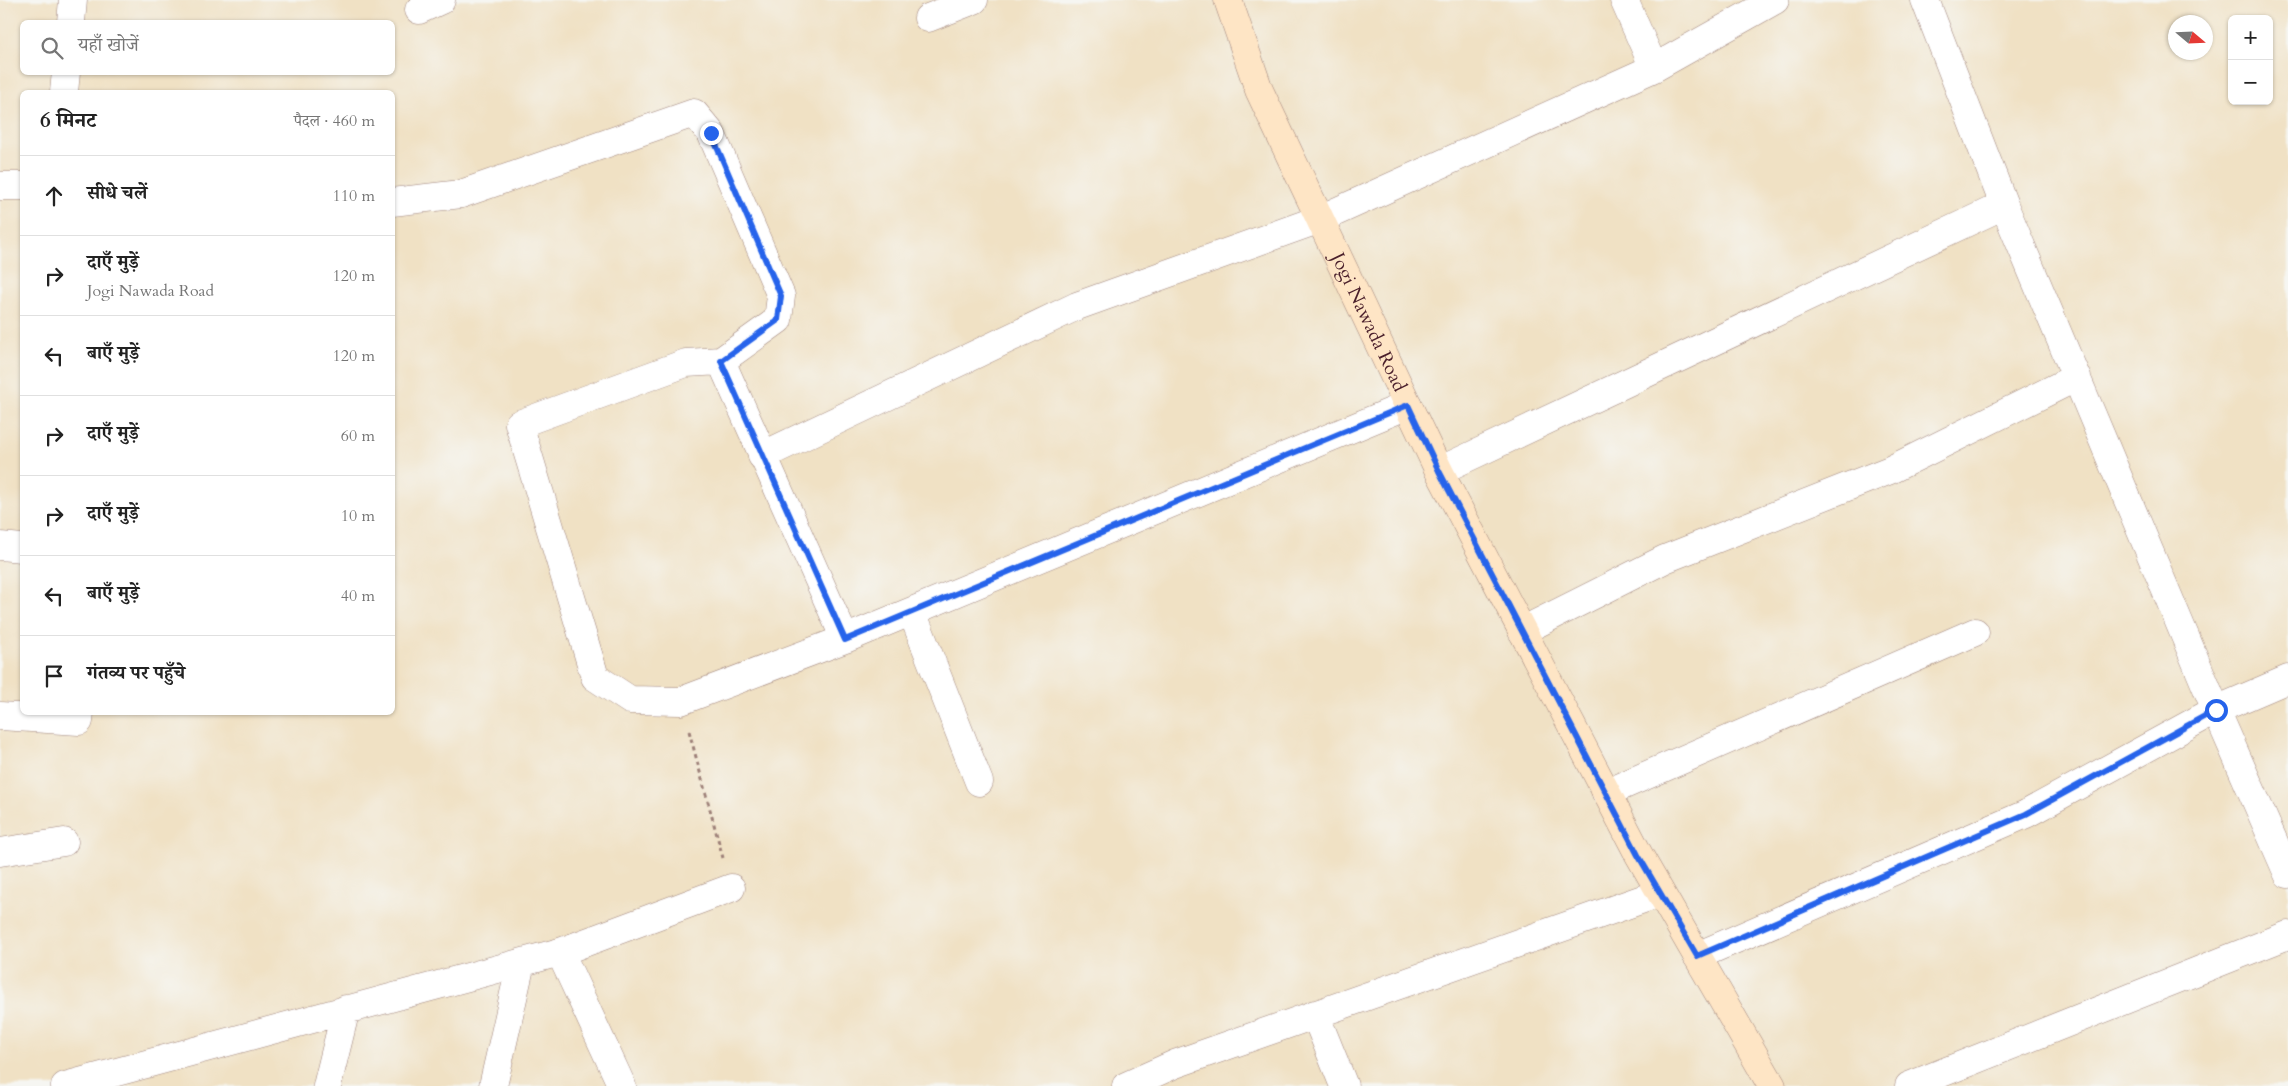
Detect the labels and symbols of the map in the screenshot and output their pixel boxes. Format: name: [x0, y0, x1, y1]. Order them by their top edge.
north arrow: [2168, 15, 2213, 60]
route end: [700, 122, 723, 145]
street label: Jogi Nawada Road: [1323, 246, 1413, 396]
route start: [2205, 699, 2228, 722]

